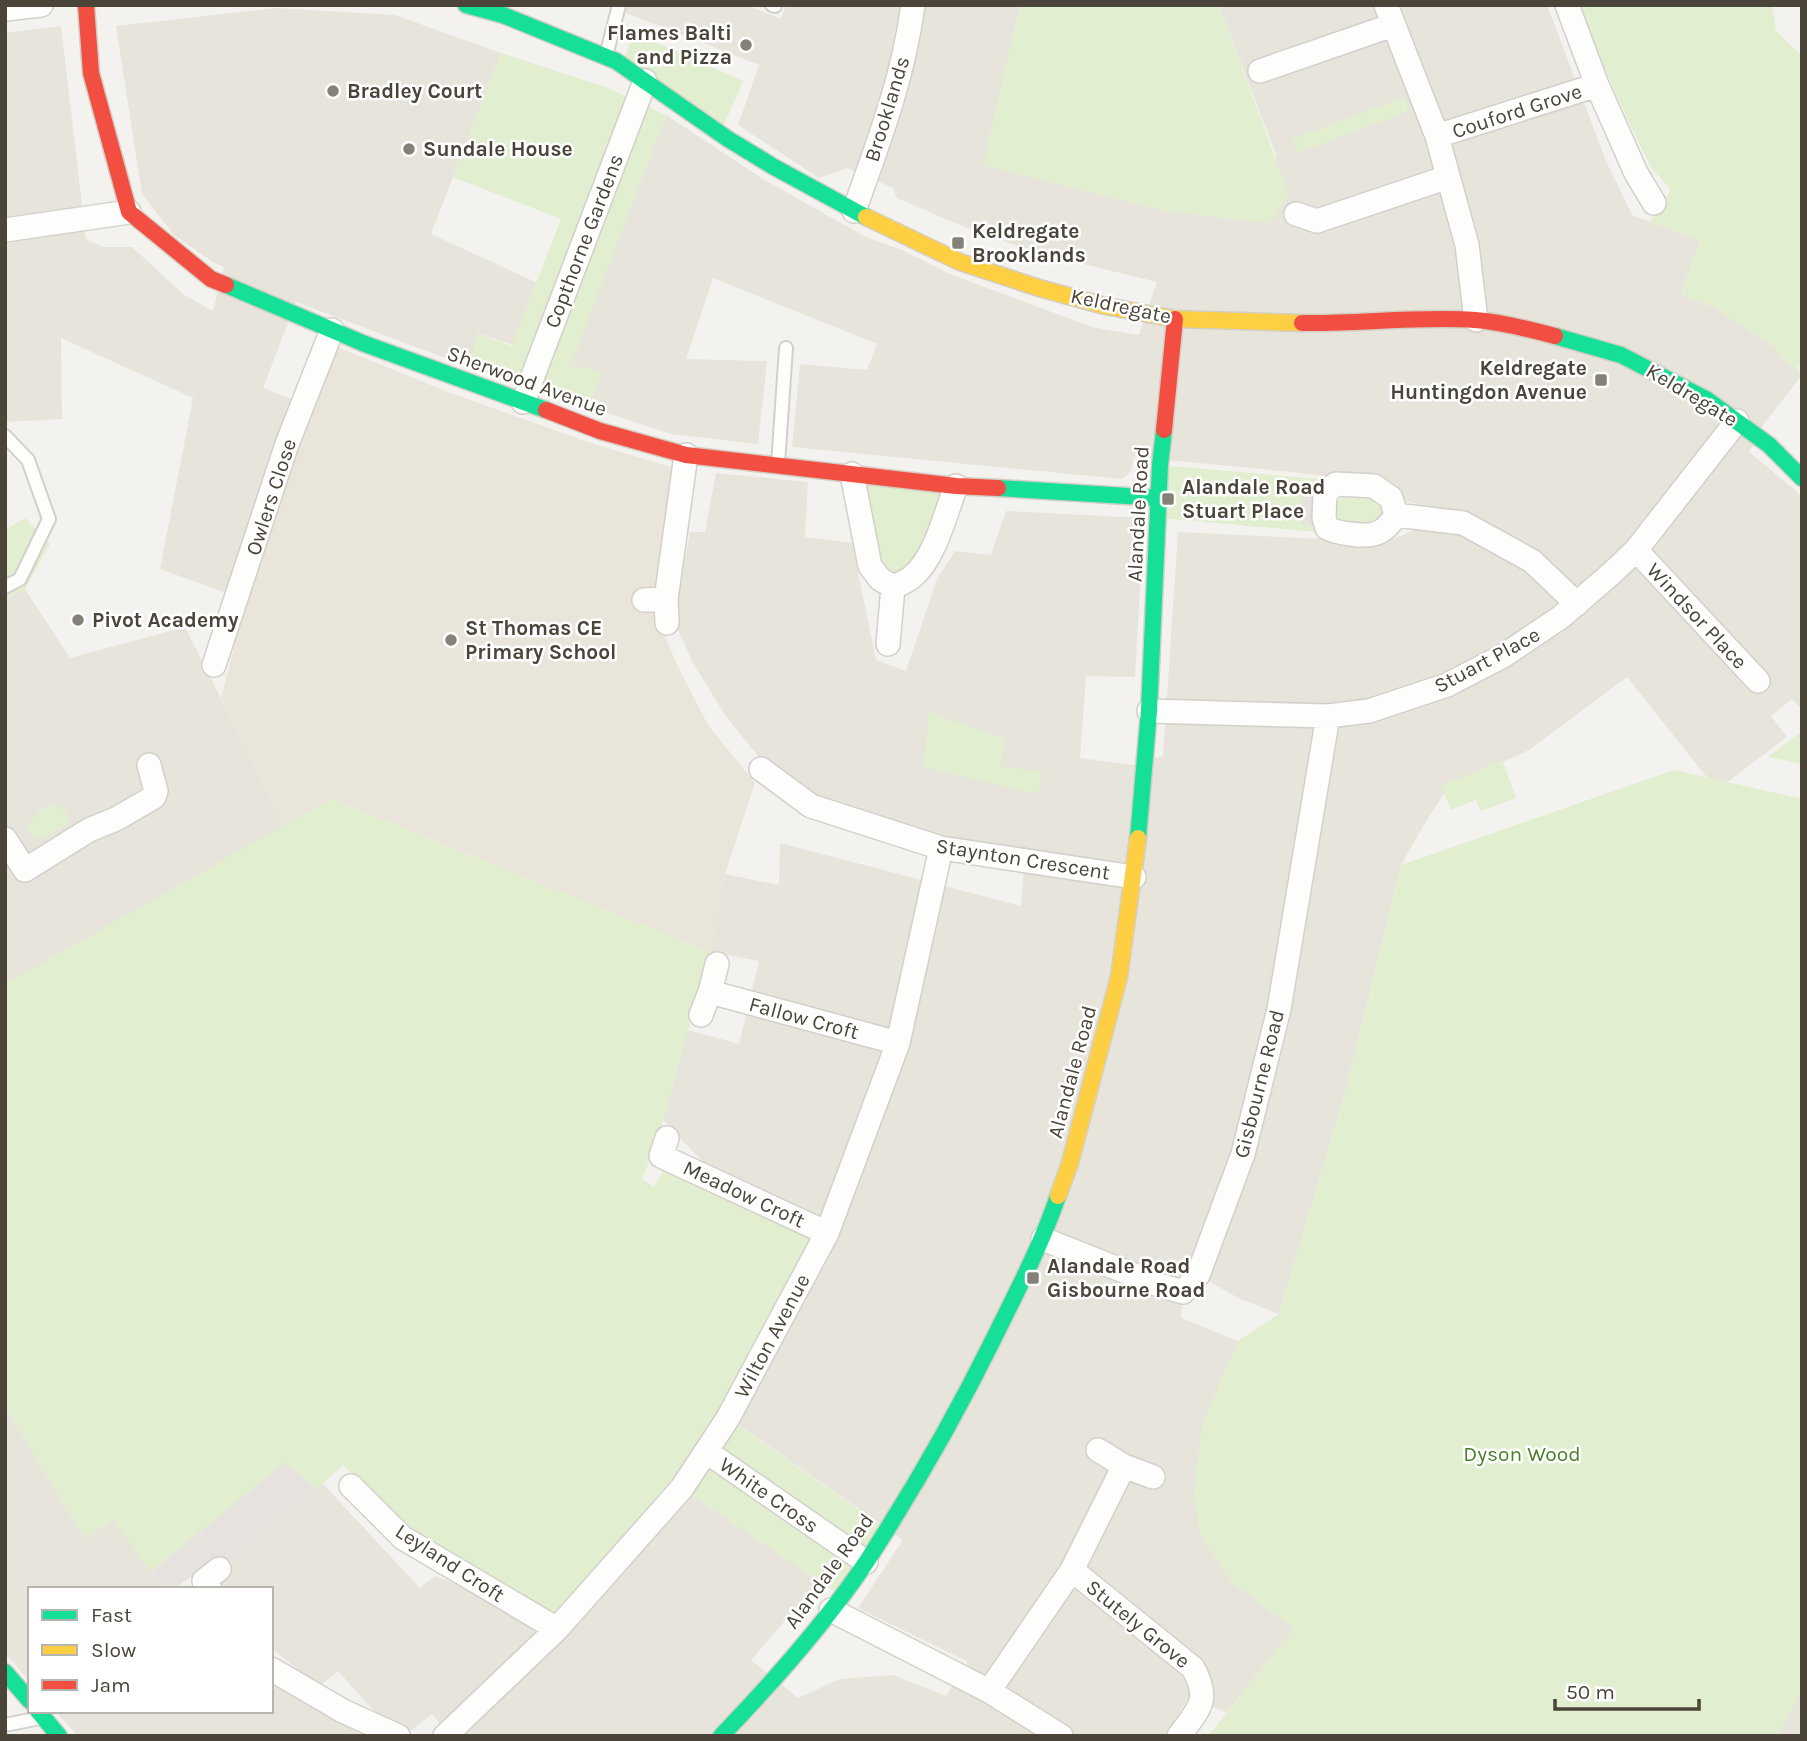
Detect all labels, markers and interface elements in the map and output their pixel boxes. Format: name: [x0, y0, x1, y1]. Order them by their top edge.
place label: Flames Balti and Pizza: [607, 21, 732, 69]
marker: Flames Balti and Pizza: [738, 37, 754, 53]
street label: Brooklands: [860, 53, 914, 165]
place label: Bradley Court: [347, 79, 482, 103]
street label: Couford Grove: [1449, 79, 1585, 143]
marker: Bradley Court: [325, 83, 341, 99]
place label: Sundale House: [423, 137, 573, 161]
marker: Sundale House: [401, 141, 417, 157]
street label: Copthorne Gardens: [540, 151, 628, 331]
place label: Keldregate Brooklands: [972, 219, 1086, 267]
marker: Keldregate Brooklands: [950, 235, 966, 251]
street label: Keldregate: [1068, 284, 1174, 328]
street label: Sherwood Avenue: [444, 341, 610, 421]
place label: Keldregate Huntingdon Avenue: [1390, 356, 1587, 404]
street label: Keldregate: [1642, 358, 1742, 432]
marker: Keldregate Huntingdon Avenue: [1593, 372, 1609, 388]
street label: Owlers Close: [241, 436, 301, 558]
street label: Alandale Road: [1122, 445, 1154, 583]
place label: Alandale Road Stuart Place: [1182, 475, 1326, 523]
marker: Alandale Road Stuart Place: [1160, 491, 1176, 507]
street label: Windsor Place: [1642, 558, 1752, 674]
place label: Pivot Academy: [92, 608, 239, 632]
marker: Pivot Academy: [70, 612, 86, 628]
place label: St Thomas CE Primary School: [465, 616, 616, 664]
street label: Stuart Place: [1430, 622, 1544, 698]
marker: St Thomas CE Primary School: [443, 632, 459, 648]
street label: Staynton Crescent: [934, 833, 1112, 885]
street label: Fallow Croft: [747, 992, 862, 1044]
street label: Alandale Road: [1043, 1003, 1101, 1141]
street label: Gisbourne Road: [1229, 1007, 1289, 1161]
street label: Meadow Croft: [679, 1155, 809, 1233]
place label: Alandale Road Gisbourne Road: [1047, 1254, 1205, 1302]
street label: Wilton Avenue: [729, 1270, 815, 1402]
marker: Alandale Road Gisbourne Road: [1025, 1270, 1041, 1286]
park label: Dyson Wood: [1463, 1442, 1581, 1466]
street label: White Cross: [715, 1452, 823, 1538]
street label: Alandale Road: [779, 1509, 879, 1633]
street label: Leyland Croft: [391, 1519, 509, 1607]
street label: Stutely Grove: [1081, 1575, 1195, 1673]
legend: [28, 1587, 273, 1713]
text: Fast: [91, 1603, 132, 1627]
text: Slow: [91, 1638, 136, 1662]
scale bar: [1555, 1668, 1699, 1712]
text: Jam: [91, 1673, 131, 1697]
text: 50 m: [1566, 1680, 1615, 1704]

